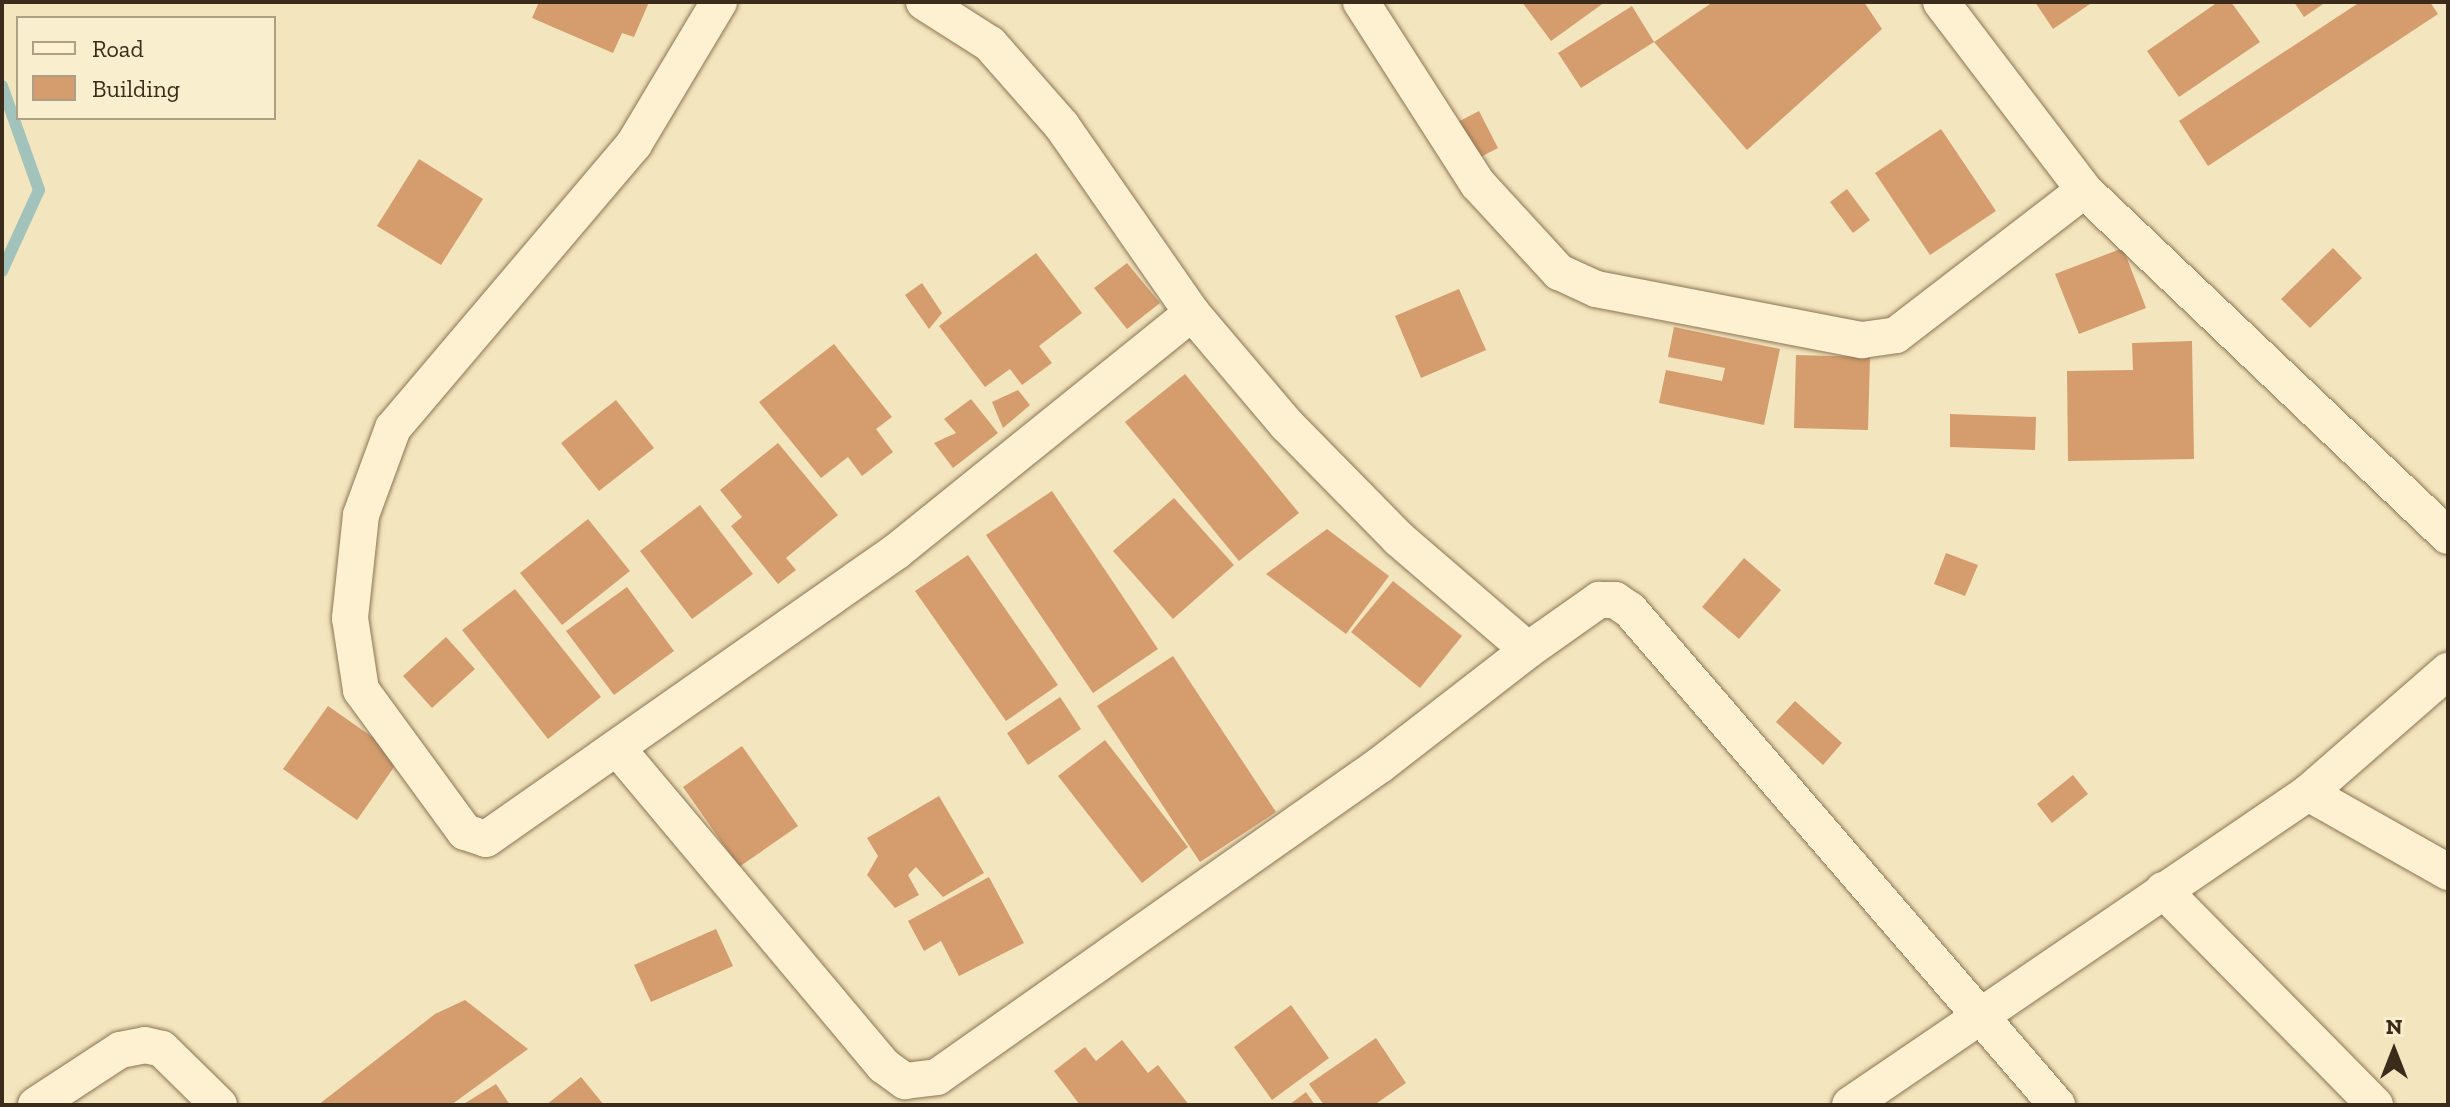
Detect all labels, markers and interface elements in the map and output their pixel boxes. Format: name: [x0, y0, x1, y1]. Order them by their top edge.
legend: [16, 16, 276, 120]
text: Road: [92, 34, 144, 63]
text: Building: [92, 74, 180, 103]
north arrow: [2354, 1011, 2434, 1091]
text: N: [2386, 1013, 2402, 1040]

